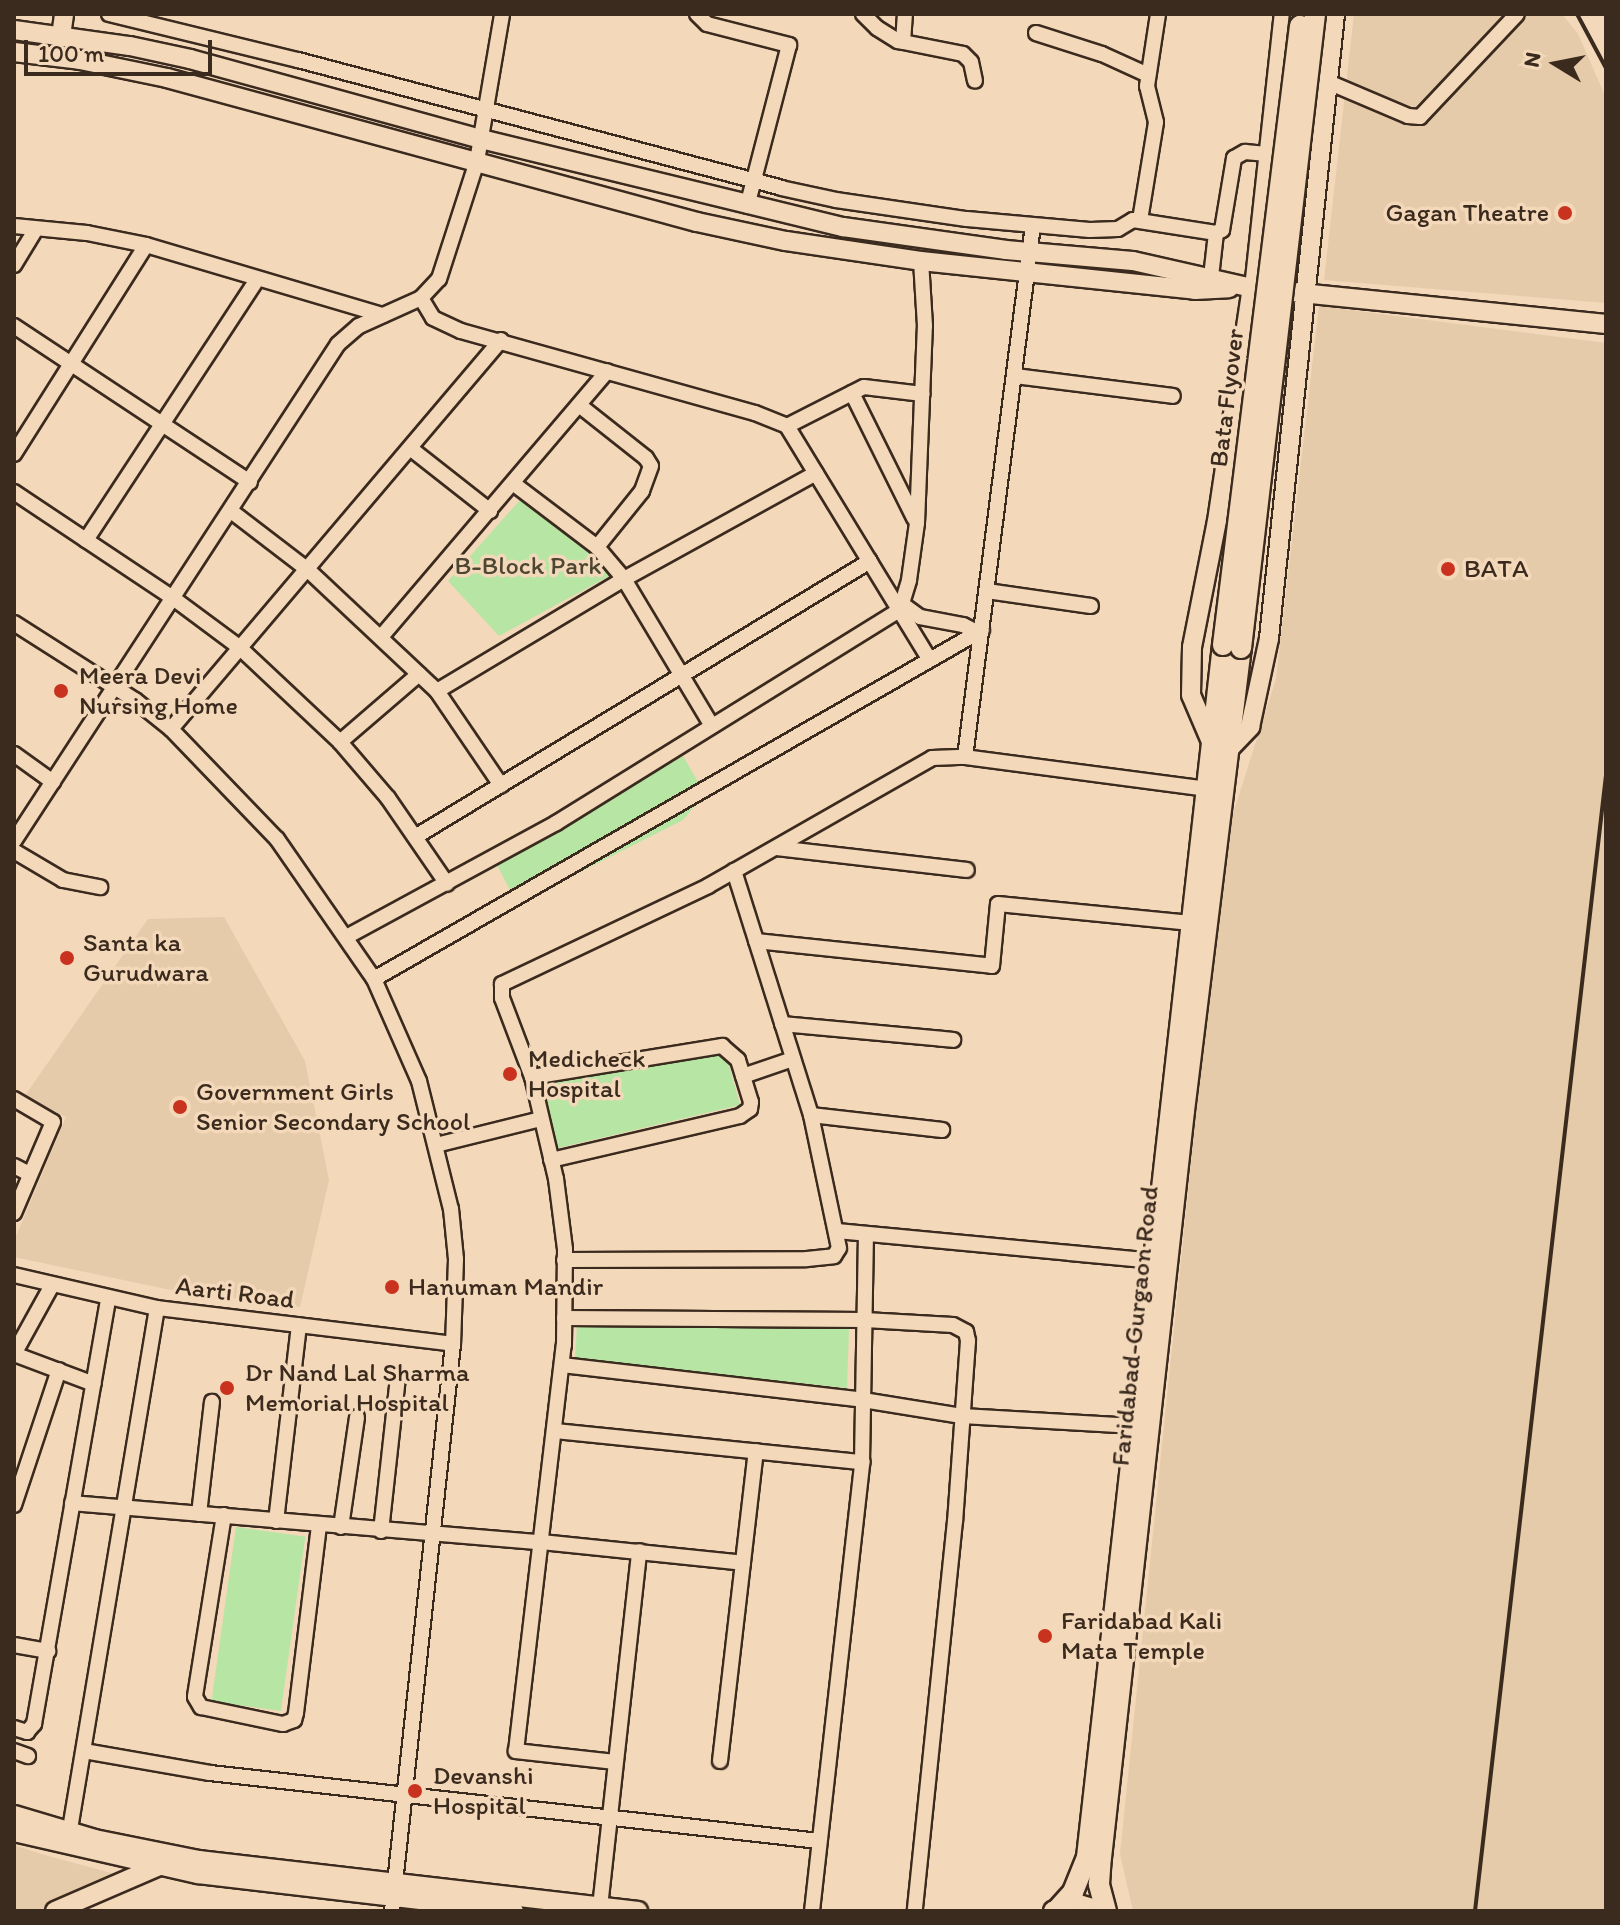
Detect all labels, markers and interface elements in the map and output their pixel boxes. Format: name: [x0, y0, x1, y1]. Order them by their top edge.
scale bar: [28, 24, 216, 74]
north arrow: [1516, 24, 1596, 104]
text: 100 m: [38, 39, 104, 68]
text: N: [1517, 50, 1546, 69]
place label: Gagan Theatre: [1385, 197, 1549, 229]
marker: Gagan Theatre: [1556, 204, 1574, 222]
street label: Bata Flyover: [1203, 327, 1251, 469]
park label: B-Block Park: [455, 550, 601, 582]
place label: BATA: [1464, 553, 1529, 585]
marker: BATA: [1439, 560, 1457, 578]
place label: Meera Devi Nursing Home: [79, 660, 239, 722]
marker: Meera Devi Nursing Home: [50, 680, 72, 702]
place label: Santa ka Gurudwara: [83, 927, 209, 988]
marker: Santa ka Gurudwara: [58, 949, 76, 967]
place label: Medicheck Hospital: [528, 1043, 645, 1104]
marker: Medicheck Hospital: [499, 1063, 521, 1085]
place label: Government Girls Senior Secondary School: [196, 1076, 469, 1138]
marker: Government Girls Senior Secondary School: [171, 1098, 189, 1116]
street label: Faridabad-Gurgaon Road: [1105, 1185, 1165, 1467]
street label: Aarti Road: [174, 1270, 296, 1316]
place label: Hanuman Mandir: [408, 1271, 603, 1303]
marker: Hanuman Mandir: [383, 1278, 401, 1296]
place label: Dr Nand Lal Sharma Memorial Hospital: [245, 1357, 470, 1418]
marker: Dr Nand Lal Sharma Memorial Hospital: [216, 1377, 238, 1399]
place label: Faridabad Kali Mata Temple: [1061, 1605, 1223, 1666]
marker: Faridabad Kali Mata Temple: [1036, 1627, 1054, 1645]
place label: Devanshi Hospital: [433, 1760, 534, 1822]
marker: Devanshi Hospital: [404, 1780, 426, 1802]

